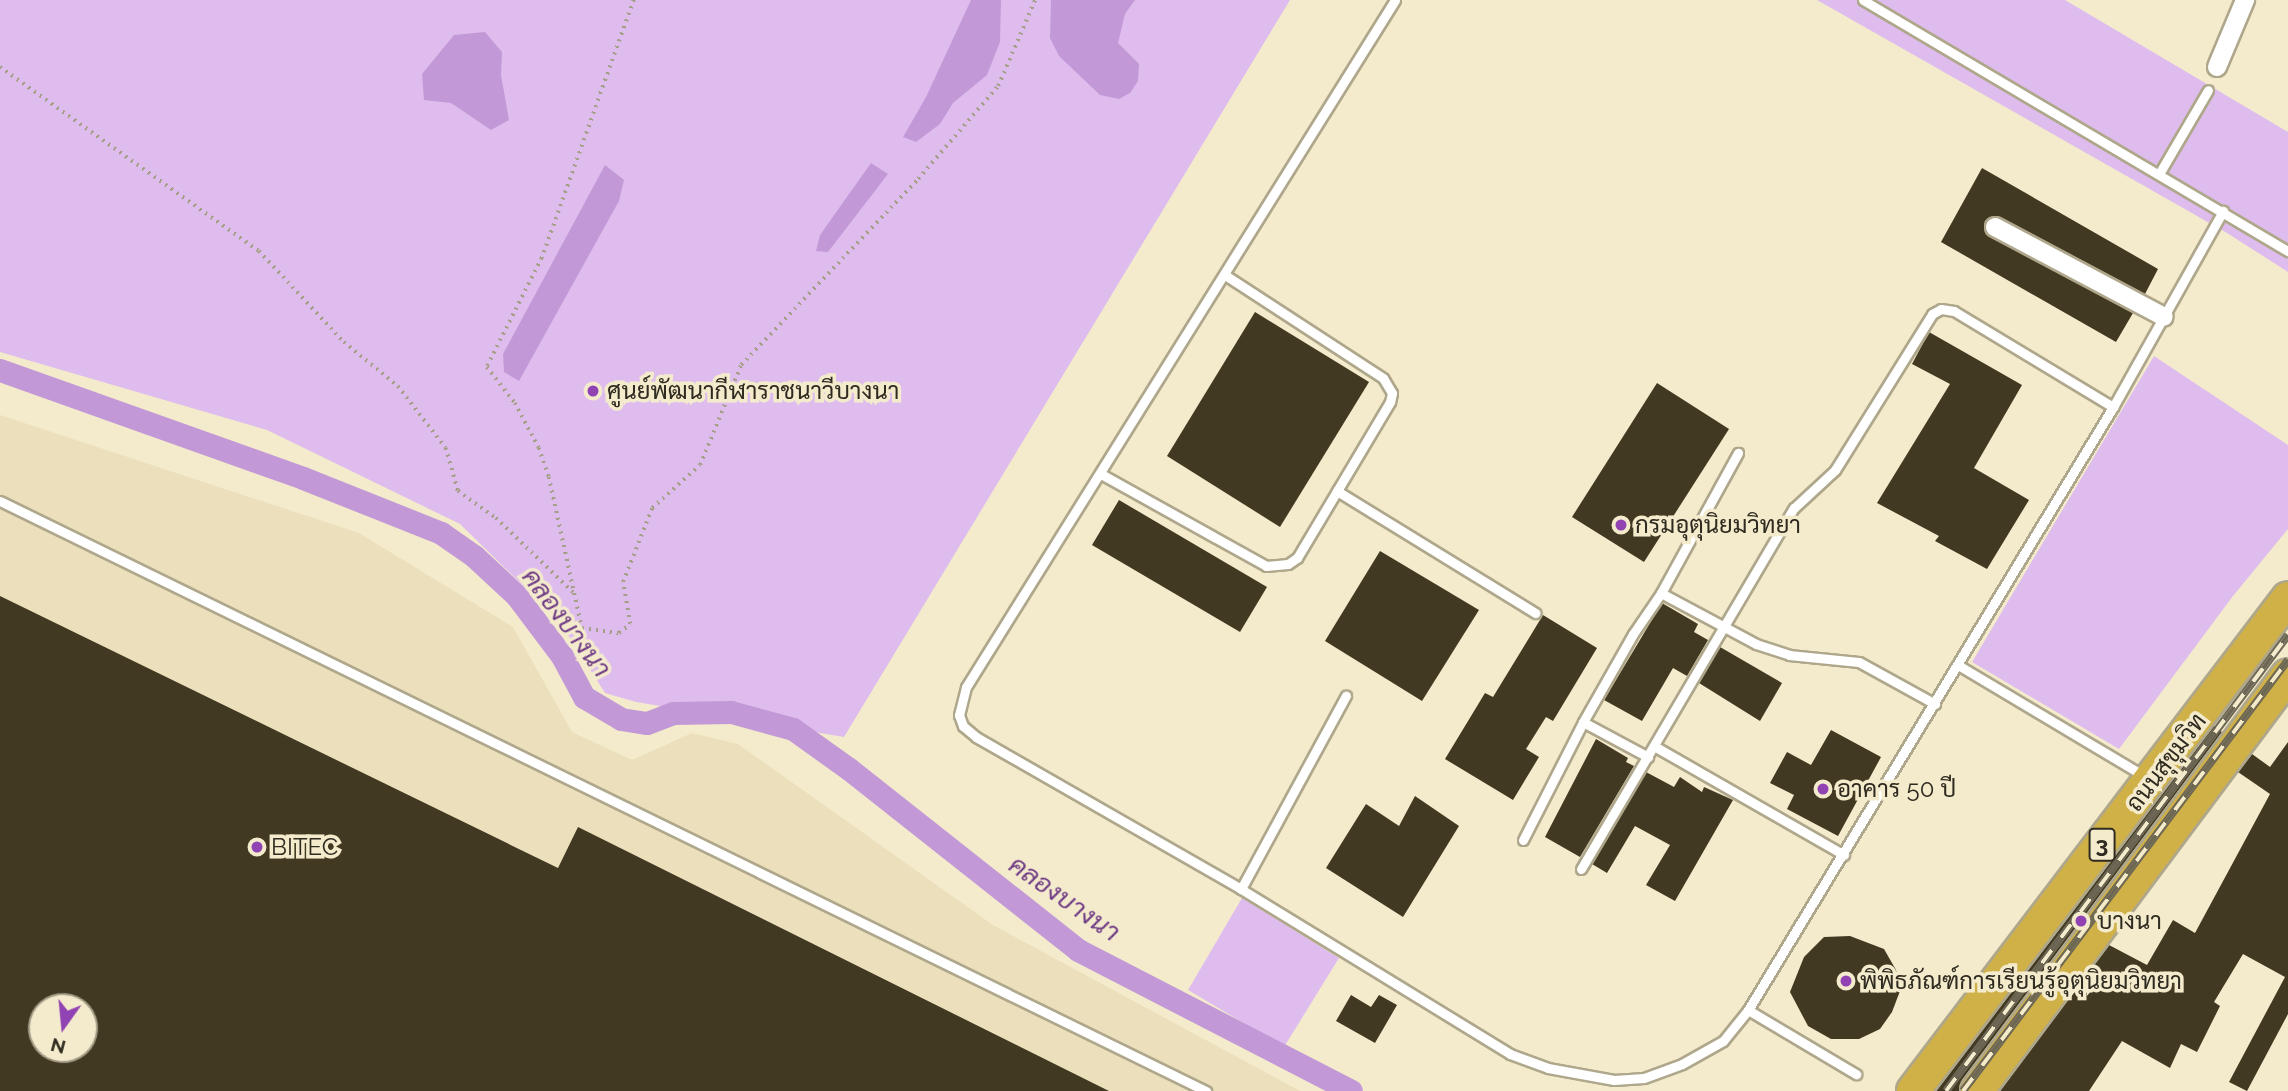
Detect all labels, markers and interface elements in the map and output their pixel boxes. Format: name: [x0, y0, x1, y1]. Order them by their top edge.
place label: ศูนย์พัฒนากีฬาราชนาวีบางนา: [607, 377, 899, 405]
marker: ศูนย์พัฒนากีฬาราชนาวีบางนา: [585, 383, 601, 399]
place label: กรมอุตุนิยมวิทยา: [1635, 511, 1801, 539]
marker: กรมอุตุนิยมวิทยา: [1613, 517, 1629, 533]
water label: คลองบางนา: [515, 562, 617, 684]
street label: ถนนสุขุมวิท: [2120, 707, 2212, 817]
place label: อาคาร 50 ปี: [1837, 775, 1956, 803]
marker: อาคาร 50 ปี: [1815, 781, 1831, 797]
road number: 3: [2088, 825, 2116, 864]
place label: BITEC: [271, 833, 338, 861]
marker: BITEC: [249, 839, 265, 855]
water label: คลองบางนา: [1003, 849, 1125, 949]
place label: บางนา: [2097, 907, 2162, 935]
marker: บางนา: [2071, 911, 2091, 931]
place label: พิพิธภัณฑ์การเรียนรู้อุตุนิยมวิทยา: [1860, 967, 2182, 995]
marker: พิพิธภัณฑ์การเรียนรู้อุตุนิยมวิทยา: [1838, 973, 1854, 989]
north arrow: [28, 993, 98, 1063]
text: N: [48, 1034, 68, 1059]

